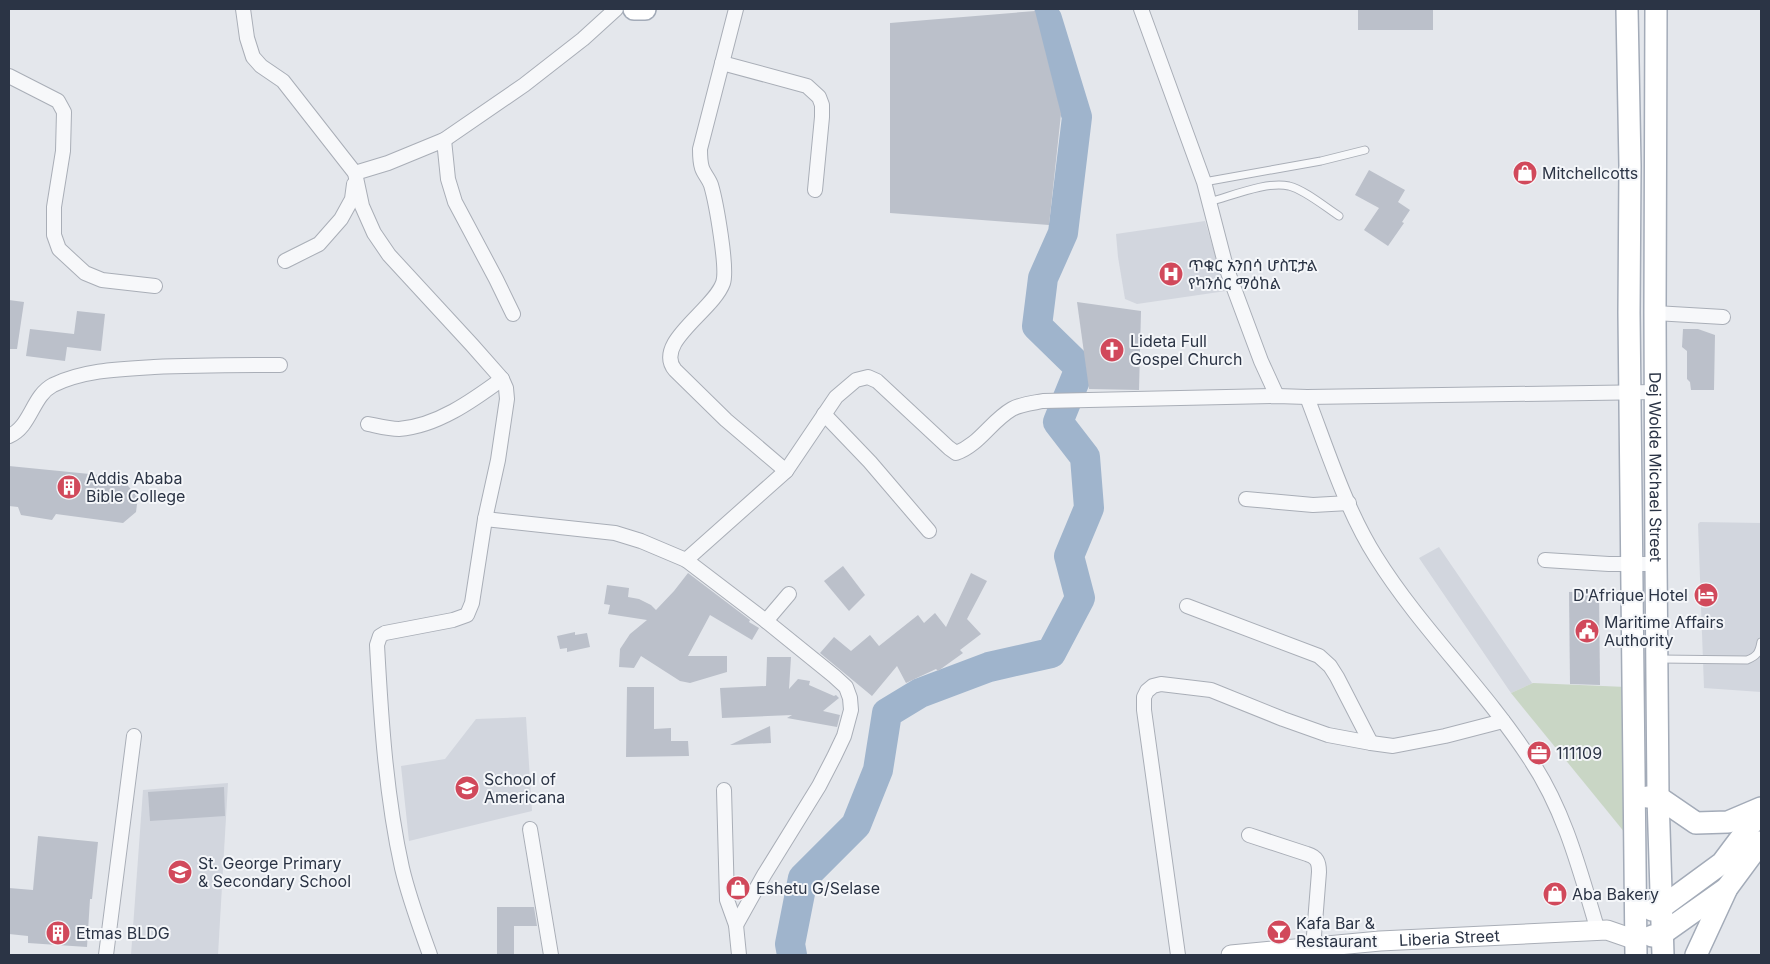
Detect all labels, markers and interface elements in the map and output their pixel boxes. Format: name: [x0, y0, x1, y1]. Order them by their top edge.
shop icon: Mitchellcotts: [1512, 160, 1538, 186]
place label: Mitchellcotts: [1542, 163, 1638, 183]
place label: ጥቁር አንበሳ ሆስፒታል የካንሰር ማዕከል: [1188, 255, 1318, 293]
hospital icon: ጥቁር አንበሳ ሆስፒታል የካንሰር ማዕከል: [1158, 261, 1184, 287]
place label: Lideta Full Gospel Church: [1130, 331, 1242, 369]
church icon: Lideta Full Gospel Church: [1099, 337, 1125, 363]
street label: Dej Wolde Michael Street: [1645, 372, 1666, 562]
place label: Addis Ababa Bible College: [86, 468, 185, 506]
building icon: Addis Ababa Bible College: [56, 474, 82, 500]
hotel icon: D'Afrique Hotel: [1693, 582, 1719, 608]
place label: D'Afrique Hotel: [1573, 585, 1688, 605]
place label: Maritime Affairs Authority: [1604, 612, 1724, 650]
public building icon: Maritime Affairs Authority: [1574, 618, 1600, 644]
office icon: 111109: [1526, 740, 1552, 766]
place label: 111109: [1556, 743, 1602, 763]
place label: School of Americana: [484, 769, 565, 807]
school or university icon: School of Americana: [454, 775, 480, 801]
place label: St. George Primary & Secondary School: [198, 853, 351, 891]
school or university icon: St. George Primary & Secondary School: [167, 859, 193, 885]
shop icon: Eshetu G/Selase: [725, 875, 751, 901]
place label: Eshetu G/Selase: [756, 878, 880, 898]
shop icon: Aba Bakery: [1542, 881, 1568, 907]
place label: Aba Bakery: [1572, 884, 1659, 904]
place label: Kafa Bar & Restaurant: [1296, 913, 1377, 951]
bar icon: Kafa Bar & Restaurant: [1266, 919, 1292, 945]
building icon: Etmas BLDG: [45, 920, 71, 946]
place label: Etmas BLDG: [76, 923, 170, 943]
street label: Liberia Street: [1398, 925, 1500, 950]

